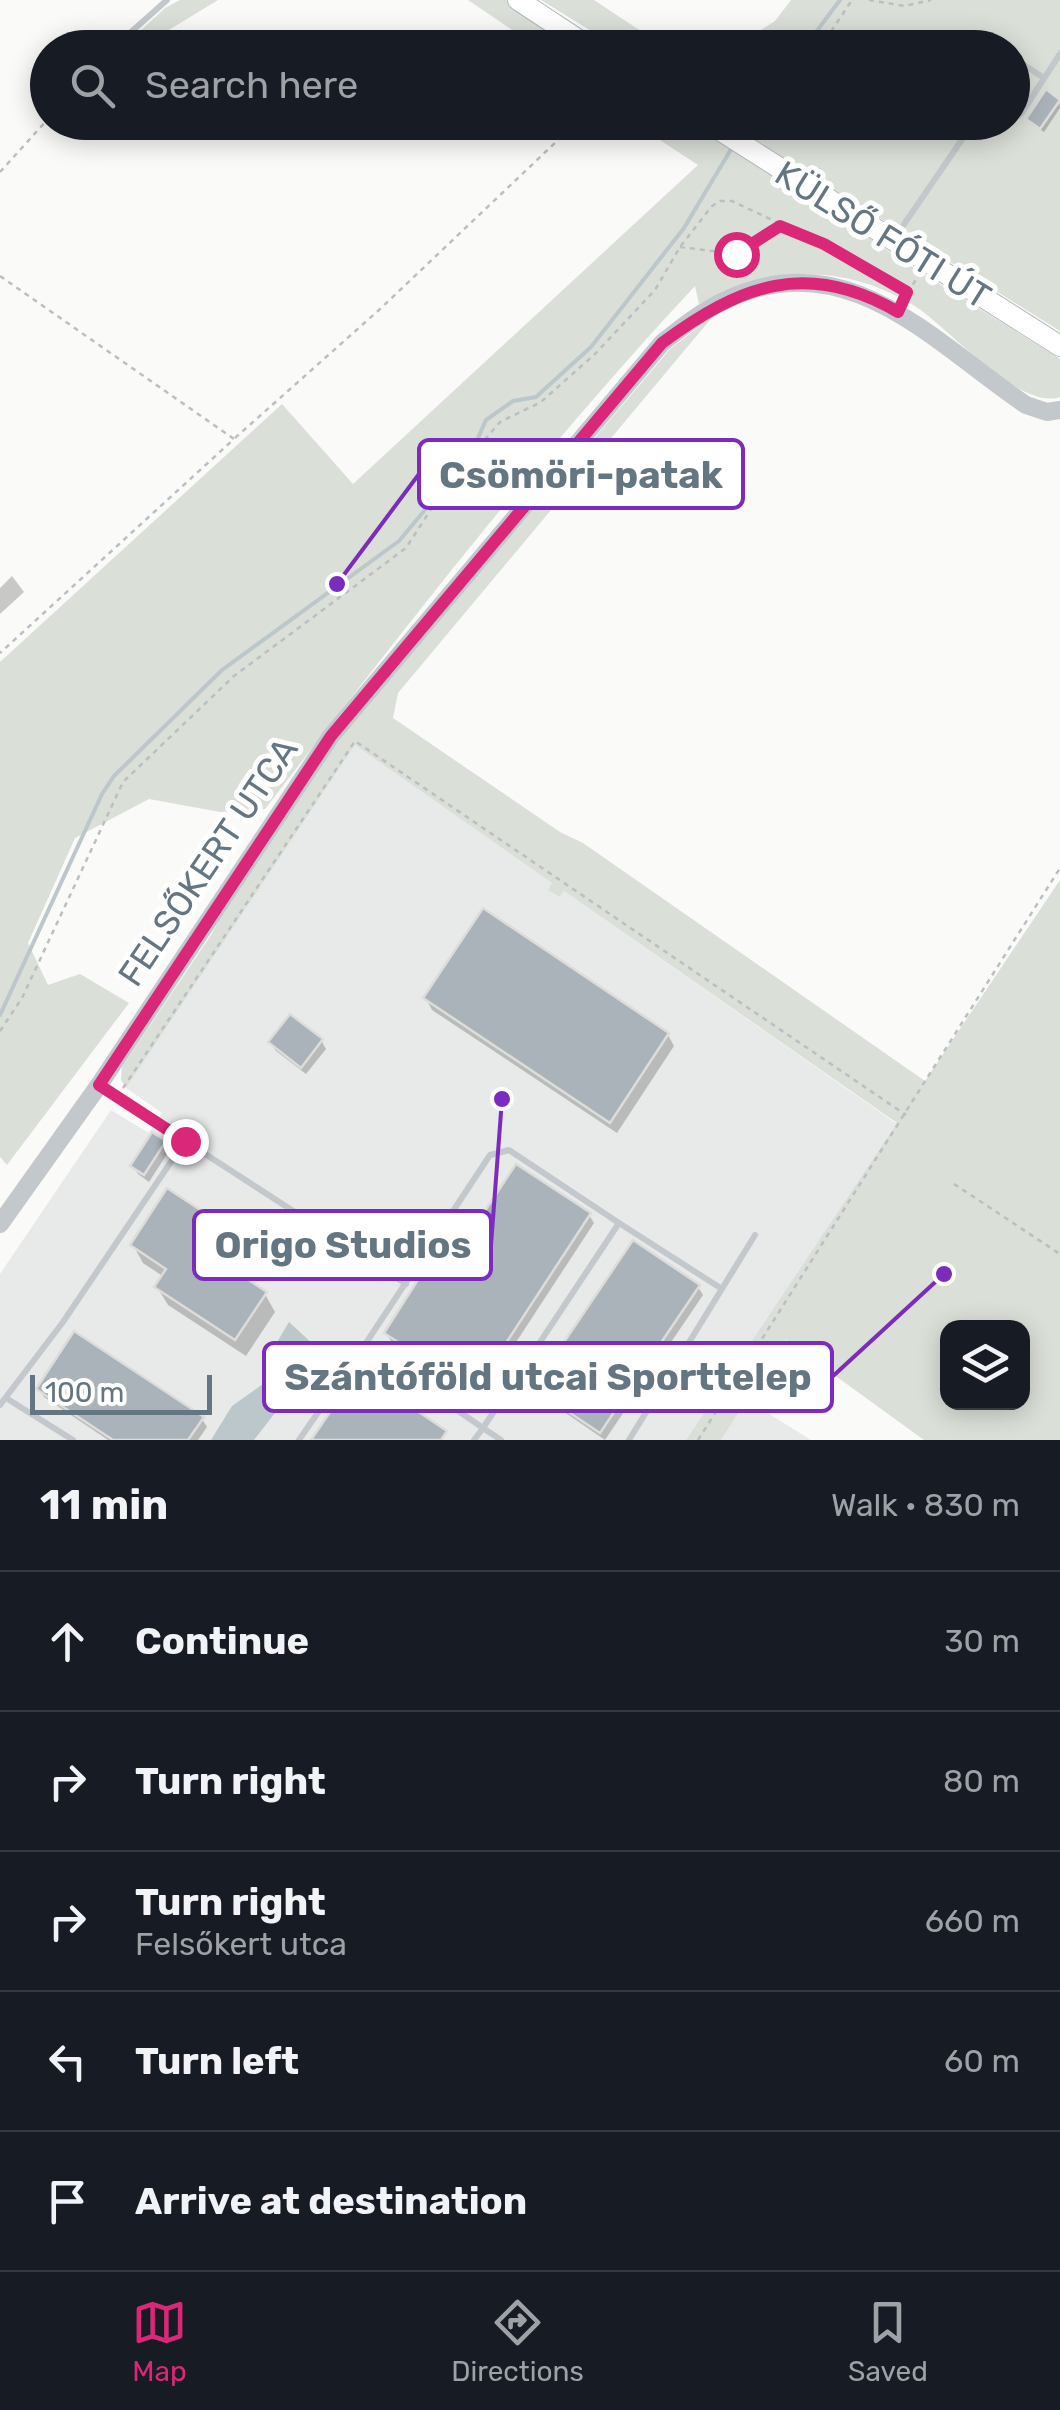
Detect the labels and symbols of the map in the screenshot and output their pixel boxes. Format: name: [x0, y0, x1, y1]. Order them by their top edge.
street label: KÜLSŐ FÓTI ÚT: [768, 152, 998, 318]
route start: [714, 232, 760, 278]
callout: Csömöri-patak: [419, 440, 743, 508]
text: Csömöri-patak: [439, 452, 723, 498]
street label: FELSŐKERT UTCA: [109, 730, 307, 994]
route end: [163, 1119, 209, 1165]
callout: Origo Studios: [194, 1211, 491, 1279]
text: Origo Studios: [215, 1222, 471, 1268]
callout: Szántóföld utcai Sporttelep: [264, 1343, 832, 1411]
text: Szántóföld utcai Sporttelep: [284, 1354, 812, 1400]
scale bar: [30, 1370, 212, 1414]

